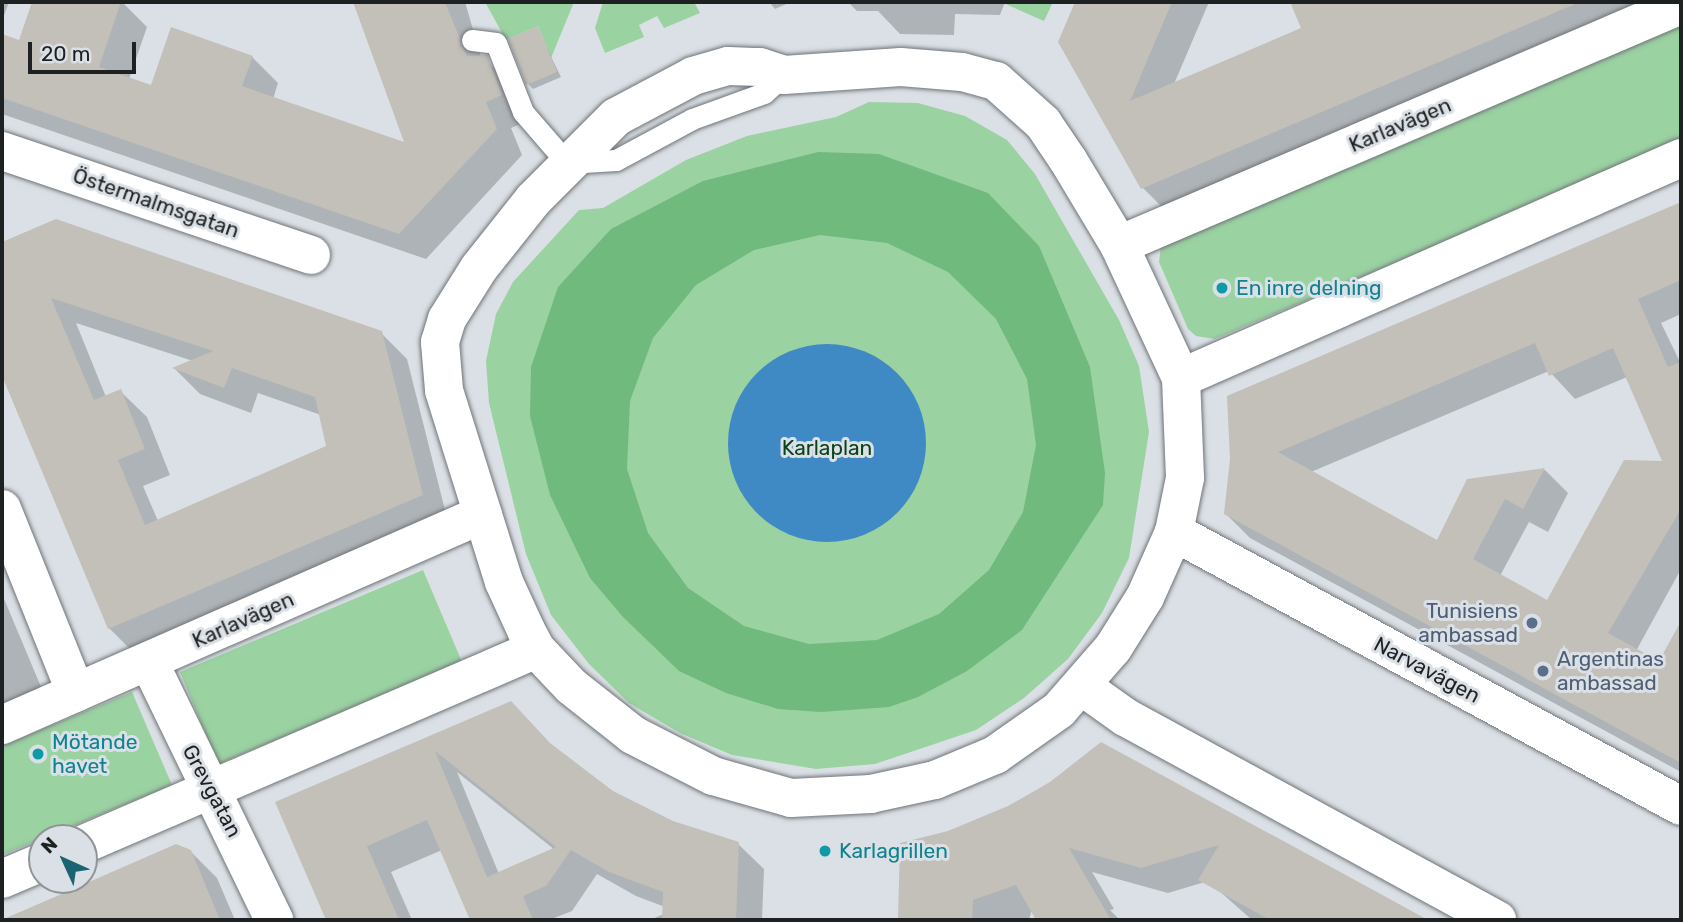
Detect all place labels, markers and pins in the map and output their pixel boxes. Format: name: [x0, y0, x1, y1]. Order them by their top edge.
place label: En inre delning: [1236, 275, 1382, 301]
marker: En inre delning: [1214, 280, 1230, 296]
place label: Tunisiens ambassad: [1418, 598, 1518, 648]
marker: Tunisiens ambassad: [1524, 615, 1540, 631]
place label: Argentinas ambassad: [1557, 646, 1664, 696]
marker: Argentinas ambassad: [1535, 663, 1551, 679]
place label: Mötande havet: [52, 729, 137, 779]
marker: Mötande havet: [30, 746, 46, 762]
place label: Karlagrillen: [839, 838, 948, 864]
marker: Karlagrillen: [817, 843, 833, 859]

